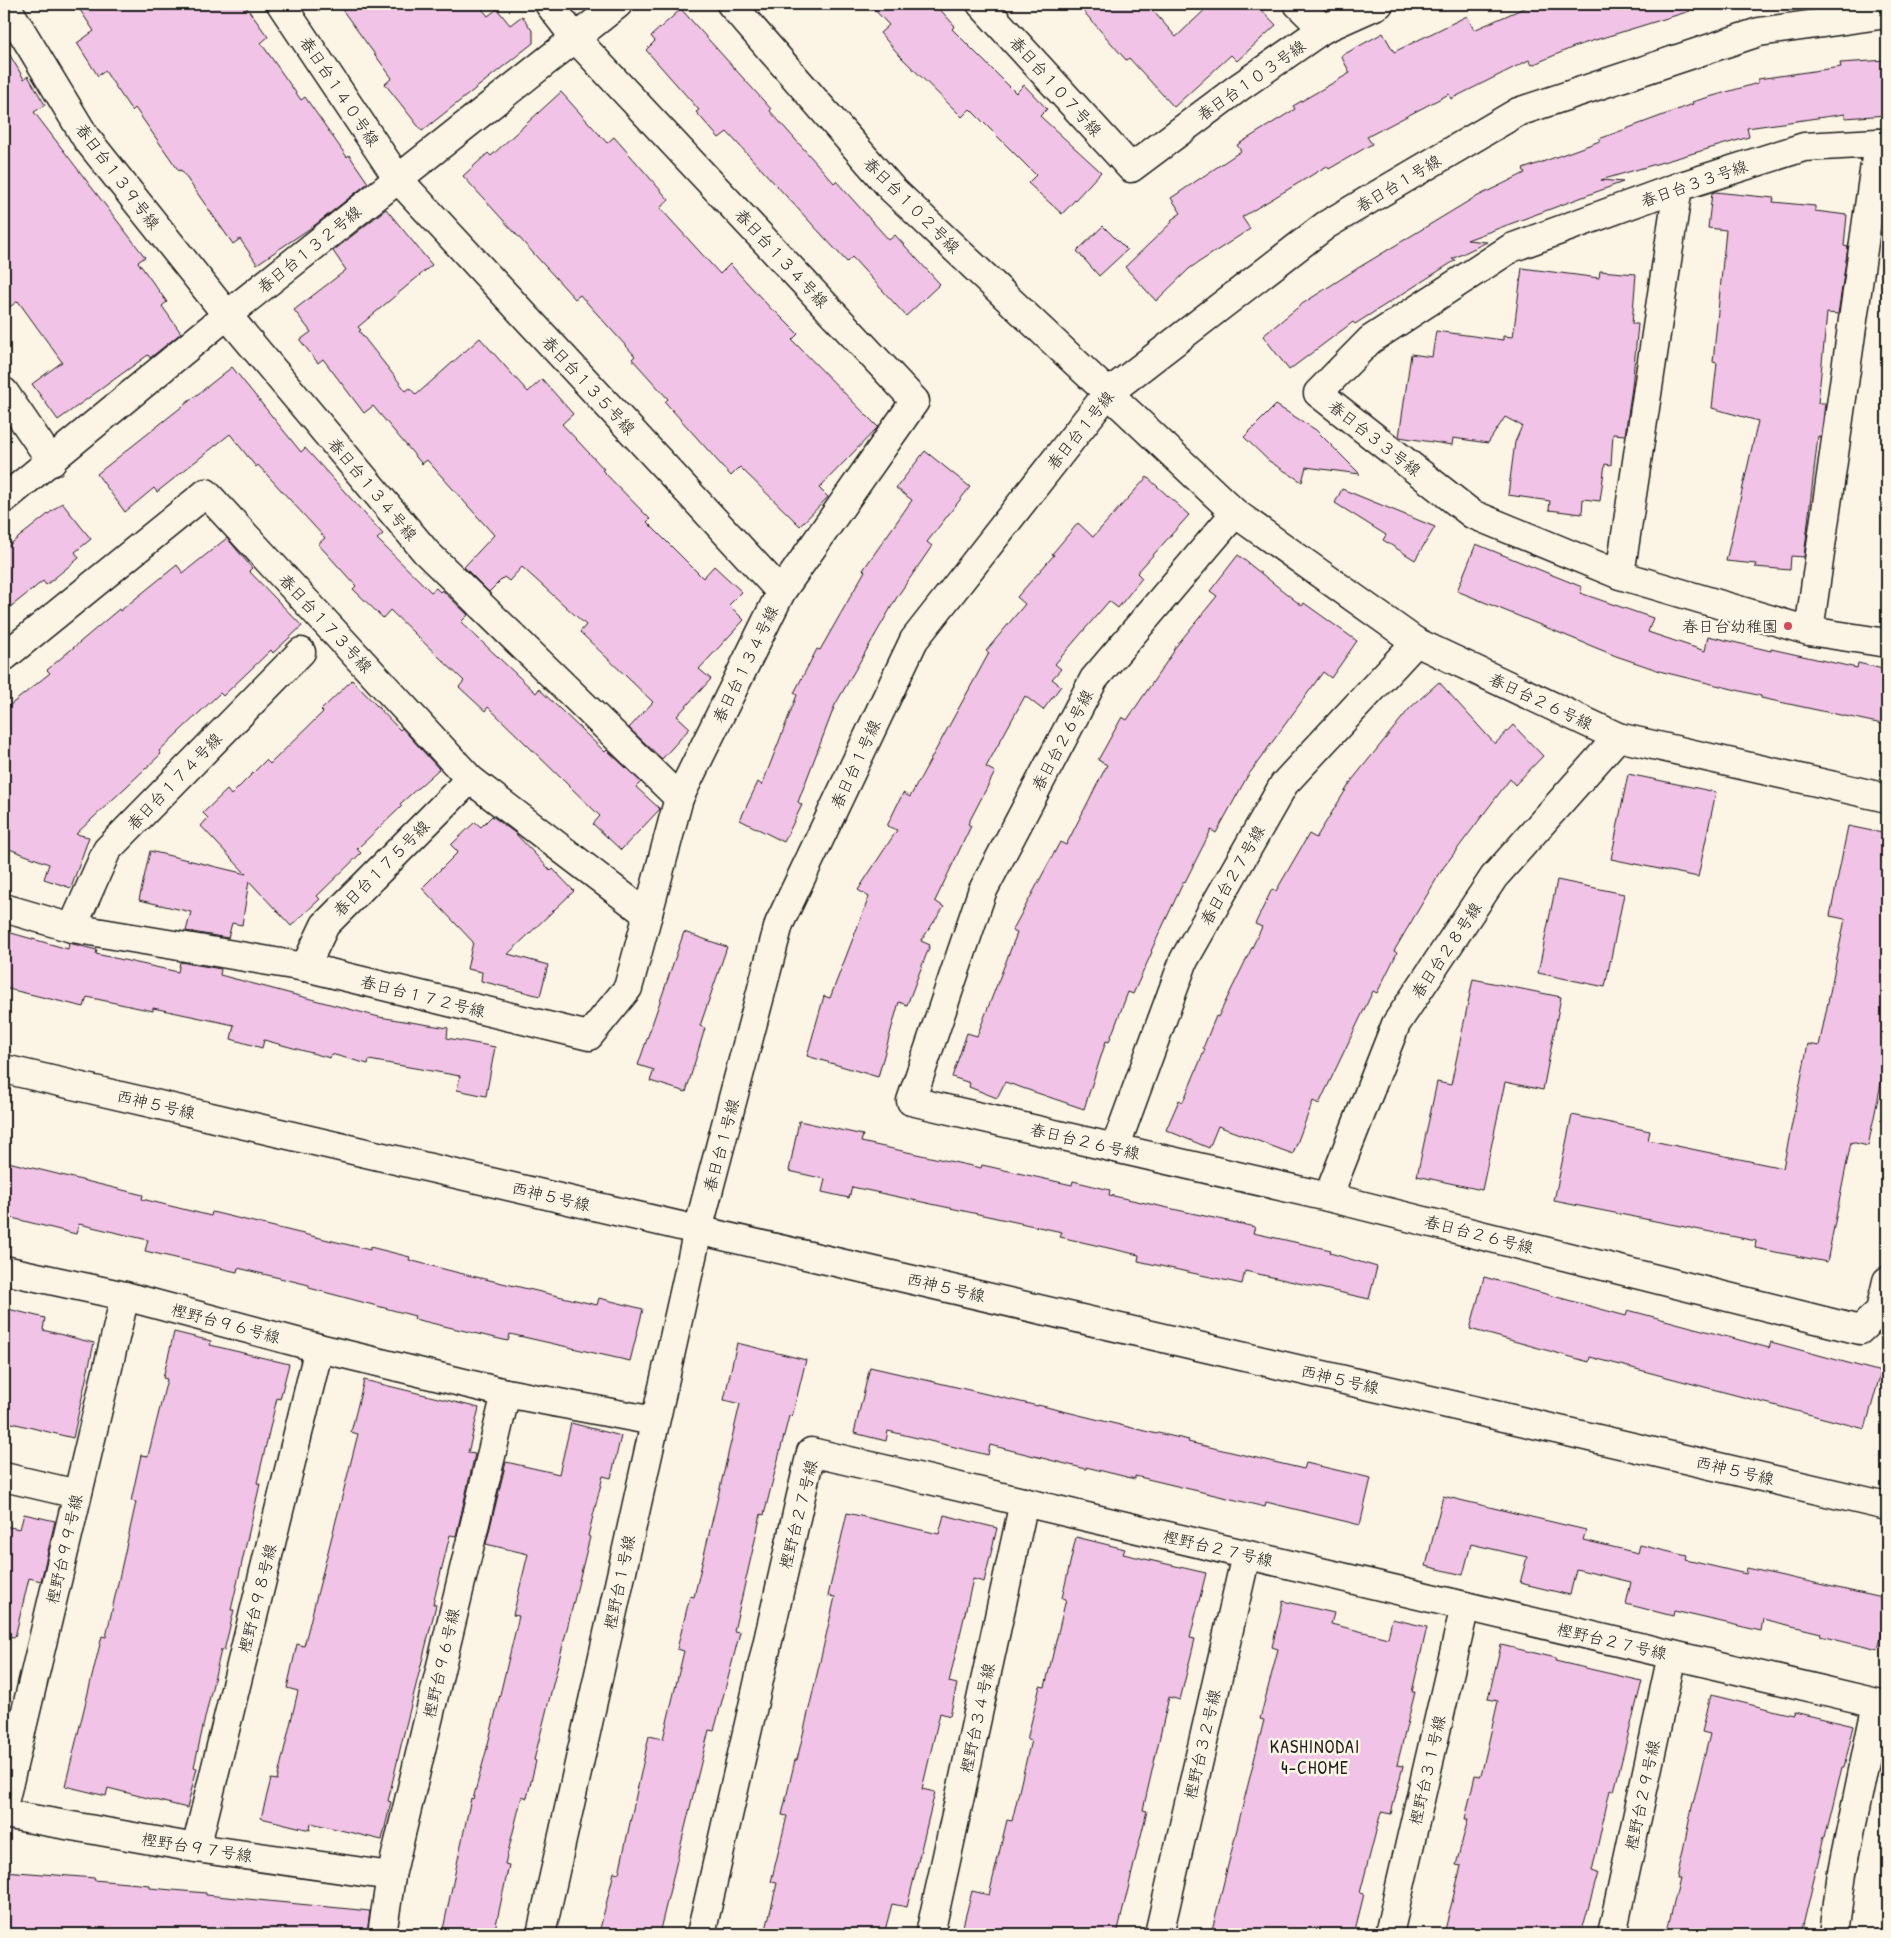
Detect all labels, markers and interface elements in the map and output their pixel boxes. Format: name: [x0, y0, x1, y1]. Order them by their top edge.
street label: 春日台１０７号線: [1005, 31, 1107, 141]
street label: 春日台１４０号線: [295, 32, 385, 150]
street label: 春日台１０３号線: [1192, 34, 1310, 126]
street label: 春日台１３９号線: [71, 118, 165, 234]
street label: 春日台１号線: [1351, 149, 1445, 217]
street label: 春日台１０２号線: [859, 152, 965, 258]
street label: 春日台３３号線: [1637, 154, 1751, 212]
street label: 春日台１３２号線: [252, 200, 366, 298]
street label: 春日台１３４号線: [730, 204, 834, 312]
street label: 春日台１３５号線: [537, 331, 641, 439]
street label: 春日台１号線: [1041, 386, 1119, 474]
street label: 春日台３３号線: [1324, 395, 1426, 481]
street label: 春日台１３４号線: [323, 433, 423, 545]
street label: 春日台１７３号線: [274, 569, 378, 677]
street label: 春日台１３４号線: [707, 602, 783, 726]
place label: 春日台幼稚園: [1682, 615, 1778, 637]
marker: 春日台幼稚園: [1782, 620, 1794, 632]
street label: 春日台２６号線: [1486, 667, 1596, 735]
street label: 春日台２６号線: [1026, 685, 1098, 795]
street label: 春日台１号線: [825, 716, 885, 812]
street label: 春日台１７４号線: [122, 727, 226, 835]
street label: 春日台１７５号線: [328, 815, 434, 921]
street label: 春日台２７号線: [1194, 821, 1270, 929]
street label: 春日台２８号線: [1406, 897, 1486, 1003]
street label: 春日台１７２号線: [358, 970, 488, 1022]
street label: 西神５号線: [115, 1084, 197, 1124]
street label: 春日台１号線: [698, 1096, 744, 1194]
street label: 春日台２６号線: [1028, 1118, 1142, 1164]
street label: 西神５号線: [510, 1176, 592, 1216]
street label: 春日台２６号線: [1422, 1210, 1536, 1258]
street label: 西神５号線: [905, 1267, 987, 1307]
street label: 樫野台９６号線: [169, 1298, 283, 1348]
street label: 西神５号線: [1299, 1359, 1381, 1399]
street label: 西神５号線: [1694, 1450, 1776, 1490]
street label: 樫野台２７号線: [774, 1457, 822, 1571]
street label: 樫野台９９号線: [41, 1492, 87, 1606]
street label: 樫野台２７号線: [1161, 1525, 1275, 1571]
street label: 樫野台１号線: [598, 1533, 640, 1631]
street label: 樫野台９８号線: [233, 1541, 281, 1655]
street label: 樫野台９６号線: [418, 1606, 464, 1720]
street label: 樫野台２７号線: [1555, 1618, 1669, 1664]
street label: 樫野台３４号線: [955, 1661, 999, 1775]
street label: 樫野台３２号線: [1179, 1687, 1225, 1801]
street label: 樫野台３１号線: [1404, 1713, 1450, 1827]
district label: KASHINODAI 4-CHOME: [1270, 1734, 1360, 1780]
street label: 樫野台２９号線: [1620, 1738, 1664, 1852]
street label: 樫野台９７号線: [140, 1827, 254, 1867]

